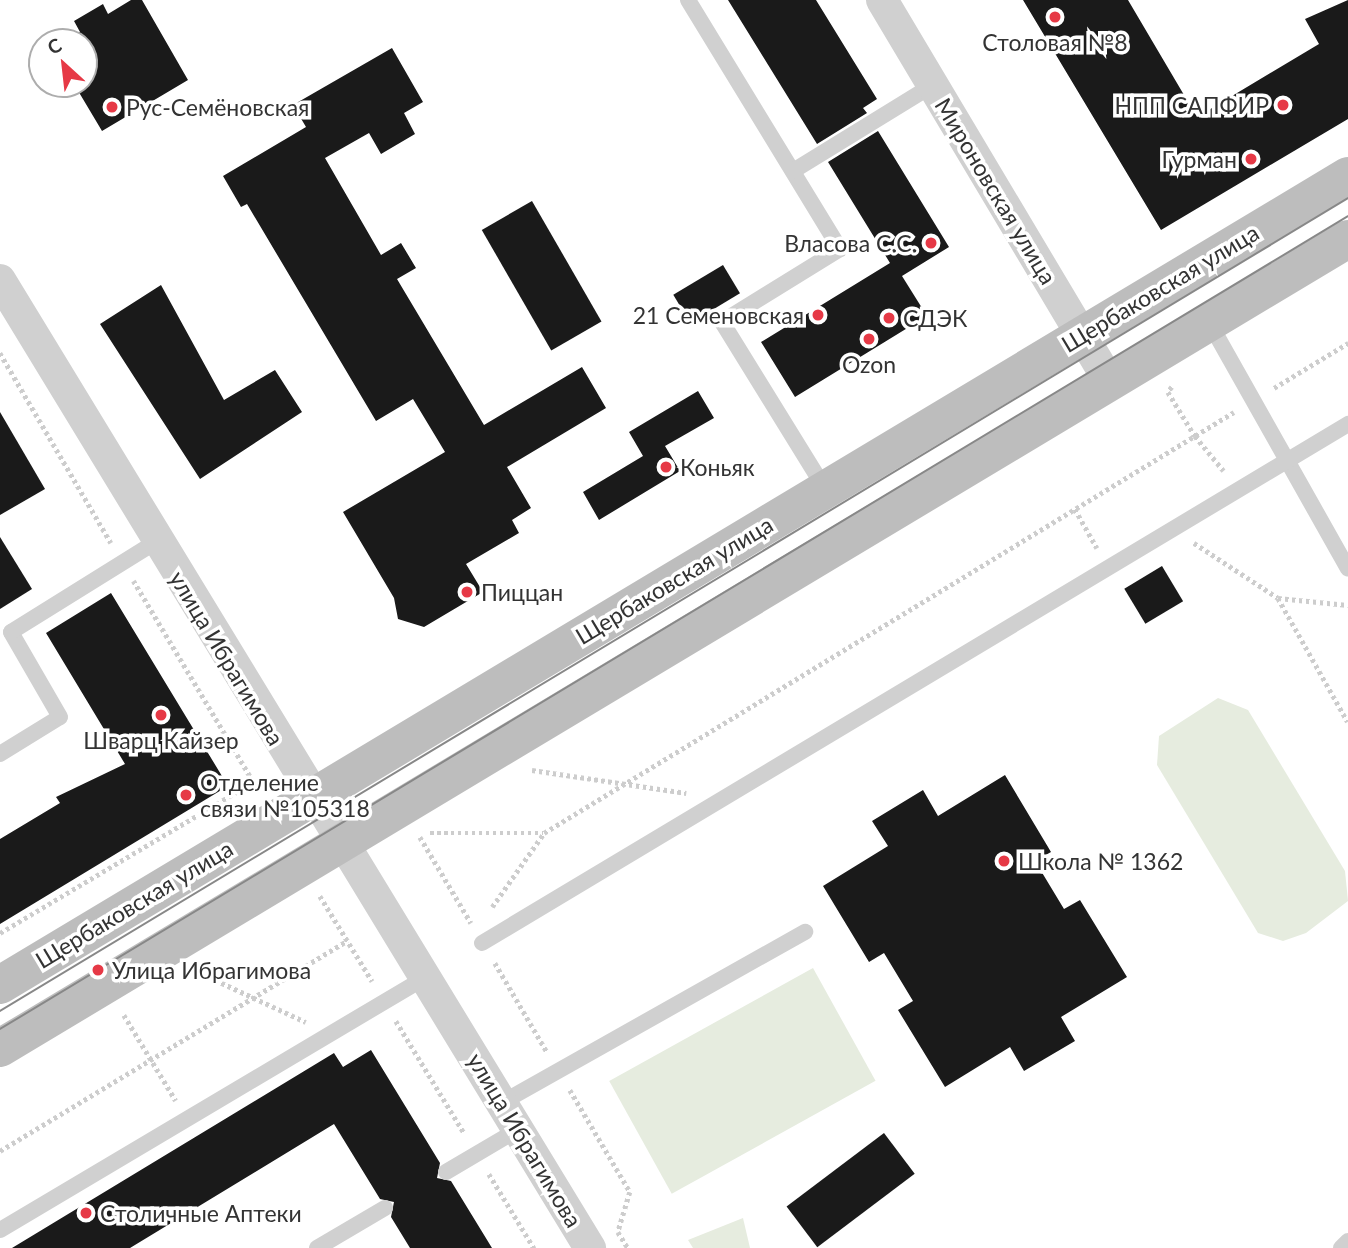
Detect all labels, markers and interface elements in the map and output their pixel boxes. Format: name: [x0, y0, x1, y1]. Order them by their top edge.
marker: Столовая №8: [1047, 9, 1063, 25]
north arrow: [28, 28, 98, 98]
place label: Столовая №8: [982, 28, 1128, 56]
text: С: [43, 33, 65, 59]
place label: НПП САПФИР: [1115, 91, 1269, 119]
place label: Рус-Семёновская: [126, 93, 309, 121]
street label: Мироновская улица: [930, 93, 1062, 289]
marker: НПП САПФИР: [1275, 97, 1291, 113]
marker: Рус-Семёновская: [104, 99, 120, 115]
place label: Гурман: [1162, 145, 1237, 173]
marker: Гурман: [1243, 151, 1259, 167]
street label: Щербаковская улица: [1056, 218, 1264, 358]
place label: Власова С.С.: [784, 229, 917, 257]
marker: Власова С.С.: [923, 235, 939, 251]
place label: 21 Семеновская: [633, 301, 804, 329]
place label: СДЭК: [903, 304, 967, 332]
marker: 21 Семеновская: [810, 307, 826, 323]
marker: СДЭК: [881, 310, 897, 326]
marker: Ozon: [861, 331, 877, 347]
place label: Ozon: [842, 350, 896, 378]
place label: Коньяк: [680, 453, 755, 481]
marker: Коньяк: [658, 459, 674, 475]
street label: Щербаковская улица: [570, 510, 778, 650]
street label: улица Ибрагимова: [164, 566, 290, 750]
place label: Пиццан: [481, 578, 563, 606]
marker: Пиццан: [459, 584, 475, 600]
marker: Шварц Кайзер: [153, 707, 169, 723]
place label: Шварц Кайзер: [83, 726, 239, 754]
place label: Отделение связи №105318: [200, 768, 370, 822]
marker: Отделение связи №105318: [178, 787, 194, 803]
street label: Щербаковская улица: [30, 834, 238, 974]
place label: Школа № 1362: [1018, 847, 1183, 875]
marker: Школа № 1362: [996, 853, 1012, 869]
place label: Улица Ибрагимова: [112, 956, 311, 984]
marker: Улица Ибрагимова: [90, 962, 106, 978]
street label: улица Ибрагимова: [462, 1048, 588, 1232]
place label: Столичные Аптеки: [100, 1199, 302, 1227]
marker: Столичные Аптеки: [78, 1205, 94, 1221]

